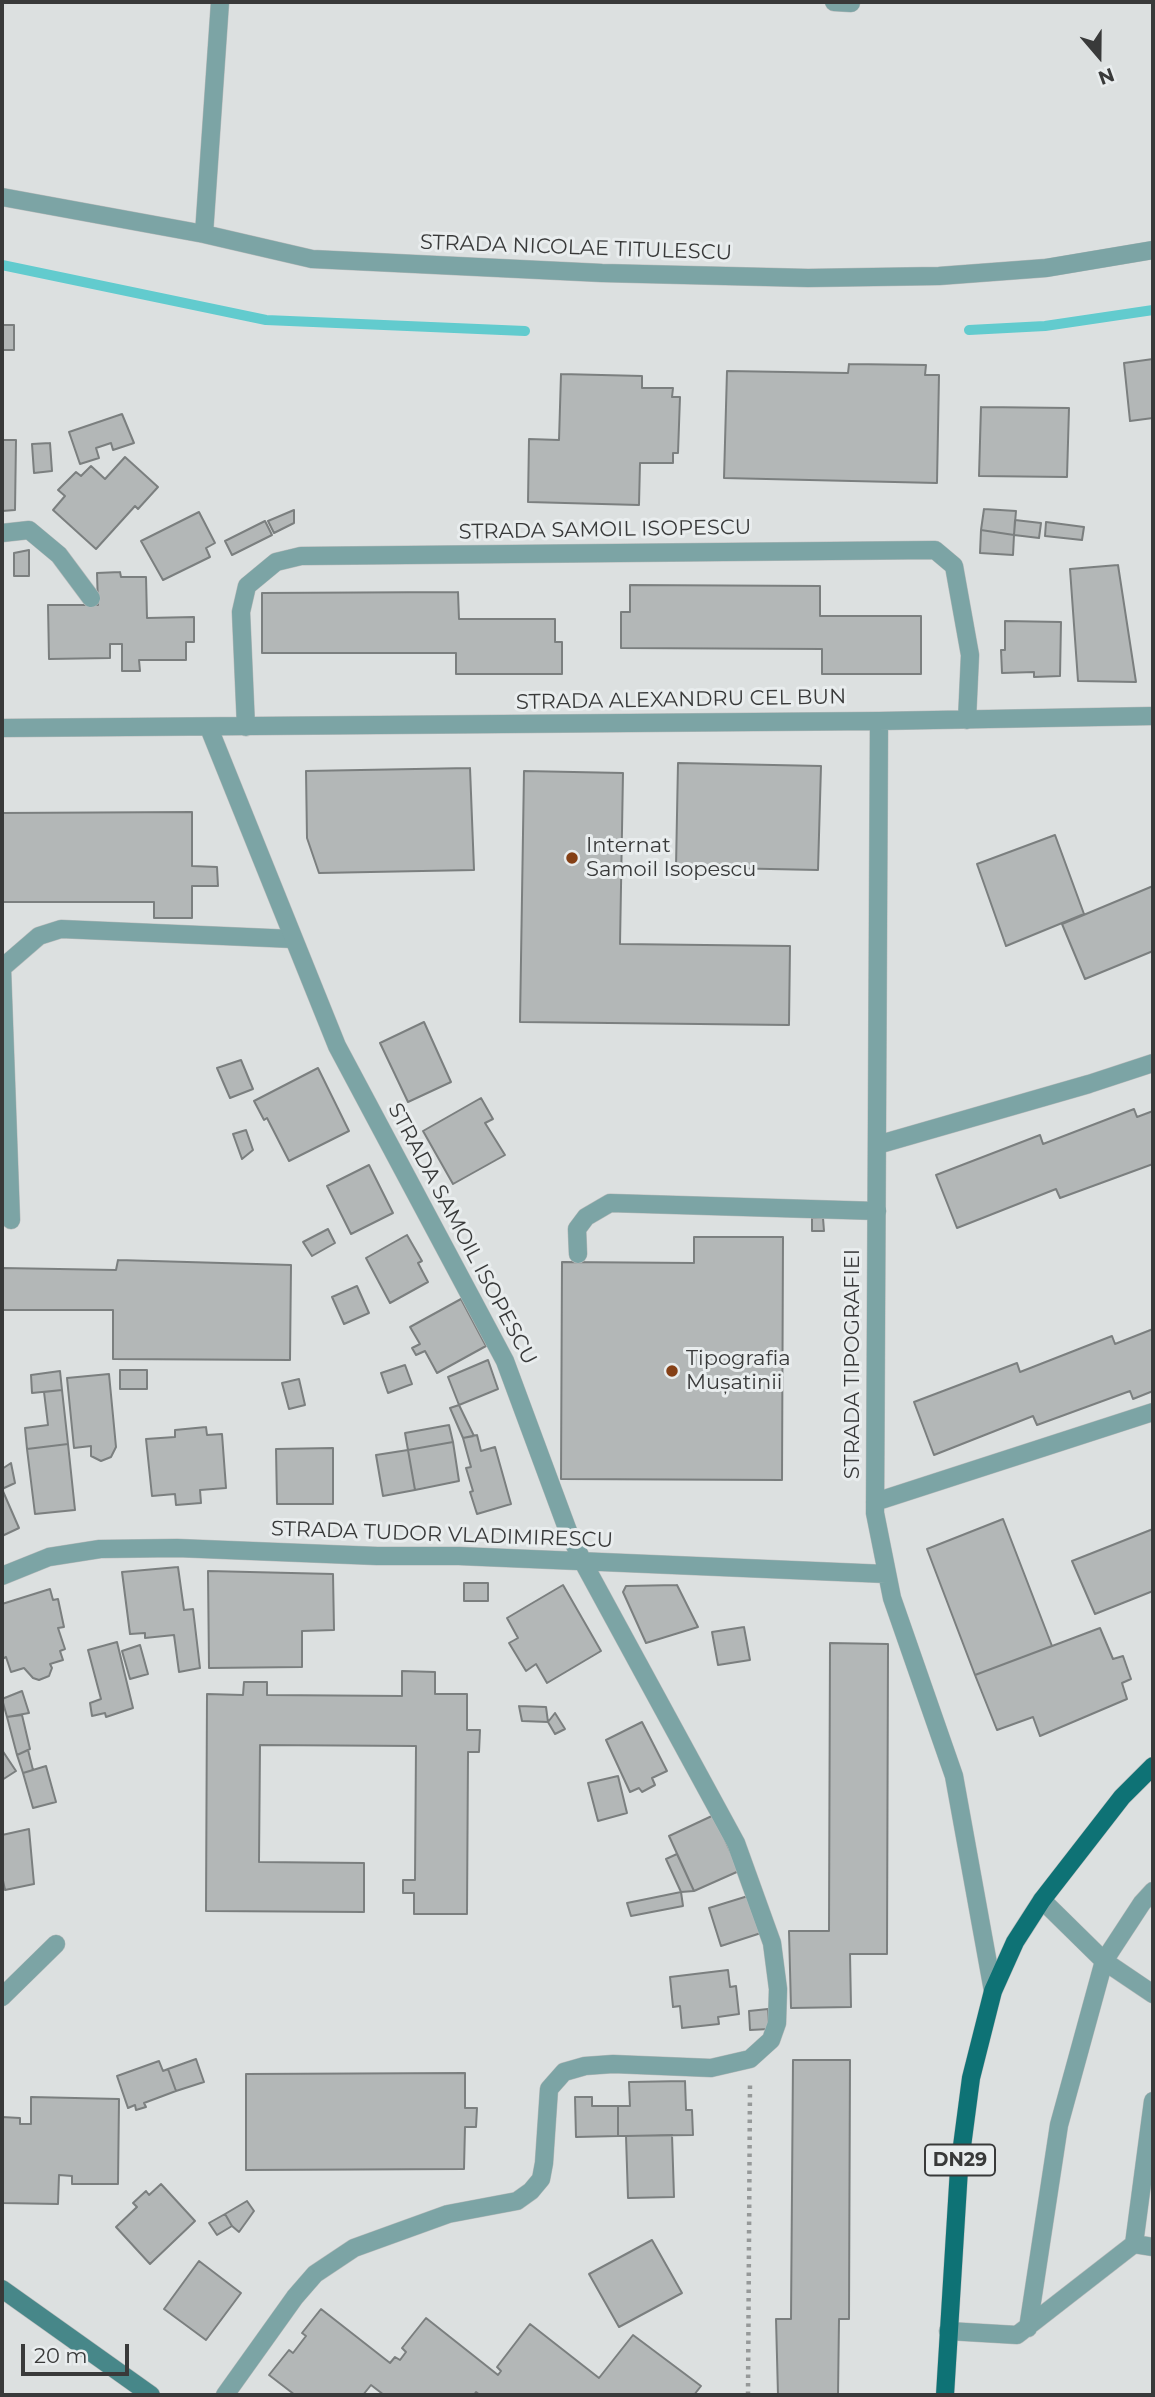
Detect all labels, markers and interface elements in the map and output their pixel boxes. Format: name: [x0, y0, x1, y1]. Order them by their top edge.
north arrow: [1064, 21, 1134, 91]
text: N: [1095, 63, 1118, 90]
street label: STRADA NICOLAE TITULESCU: [419, 230, 733, 266]
street label: STRADA SAMOIL ISOPESCU: [458, 515, 752, 545]
street label: STRADA ALEXANDRU CEL BUN: [516, 685, 846, 715]
place label: Internat Samoil Isopescu: [586, 833, 756, 883]
marker: Internat Samoil Isopescu: [564, 850, 580, 866]
street label: STRADA SAMOIL ISOPESCU: [382, 1099, 542, 1369]
street label: STRADA TIPOGRAFIEI: [840, 1249, 866, 1479]
place label: Tipografia Mușatinii: [686, 1346, 791, 1396]
marker: Tipografia Mușatinii: [664, 1363, 680, 1379]
street label: STRADA TUDOR VLADIMIRESCU: [271, 1516, 613, 1554]
road number: DN29: [925, 2144, 995, 2176]
scale bar: [24, 2330, 133, 2374]
text: 20 m: [34, 2343, 88, 2368]

